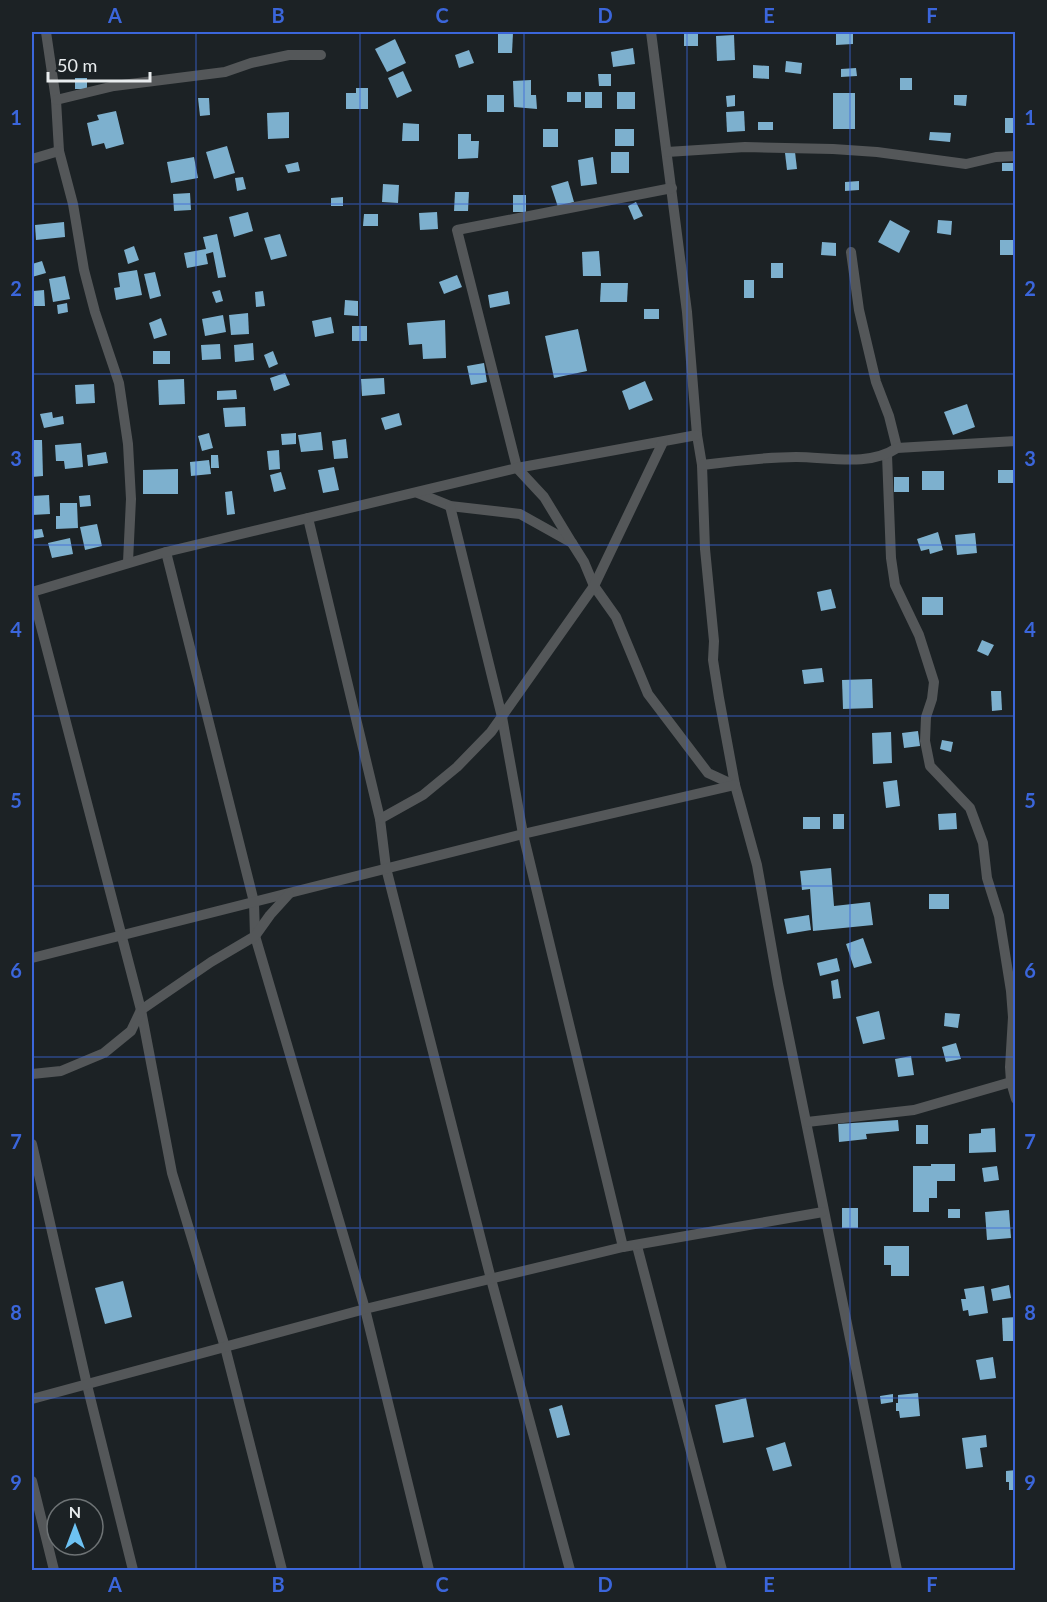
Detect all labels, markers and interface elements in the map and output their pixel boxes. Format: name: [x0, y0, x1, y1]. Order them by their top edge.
text: A: [107, 3, 122, 27]
text: B: [271, 3, 285, 27]
text: C: [435, 3, 449, 27]
text: D: [597, 3, 613, 27]
text: E: [763, 3, 775, 27]
text: F: [926, 3, 938, 27]
scale bar: [48, 45, 150, 83]
text: 50 m: [57, 54, 97, 76]
text: 1: [10, 105, 22, 129]
text: 1: [1024, 105, 1036, 129]
text: 2: [10, 276, 22, 300]
text: 2: [1024, 276, 1036, 300]
text: 3: [10, 446, 22, 470]
text: 3: [1024, 446, 1036, 470]
text: 4: [10, 617, 22, 641]
text: 4: [1024, 617, 1036, 641]
text: 5: [10, 788, 22, 812]
text: 5: [1024, 788, 1036, 812]
text: 6: [10, 958, 22, 982]
text: 6: [1024, 958, 1036, 982]
text: 7: [10, 1129, 22, 1153]
text: 7: [1024, 1129, 1036, 1153]
text: 8: [10, 1300, 22, 1324]
text: 8: [1024, 1300, 1036, 1324]
text: 9: [10, 1470, 22, 1494]
text: 9: [1024, 1470, 1036, 1494]
north arrow: [45, 1497, 105, 1557]
text: N: [69, 1502, 81, 1521]
text: A: [107, 1572, 122, 1596]
text: B: [271, 1572, 285, 1596]
text: C: [435, 1572, 449, 1596]
text: D: [597, 1572, 613, 1596]
text: E: [763, 1572, 775, 1596]
text: F: [926, 1572, 938, 1596]

